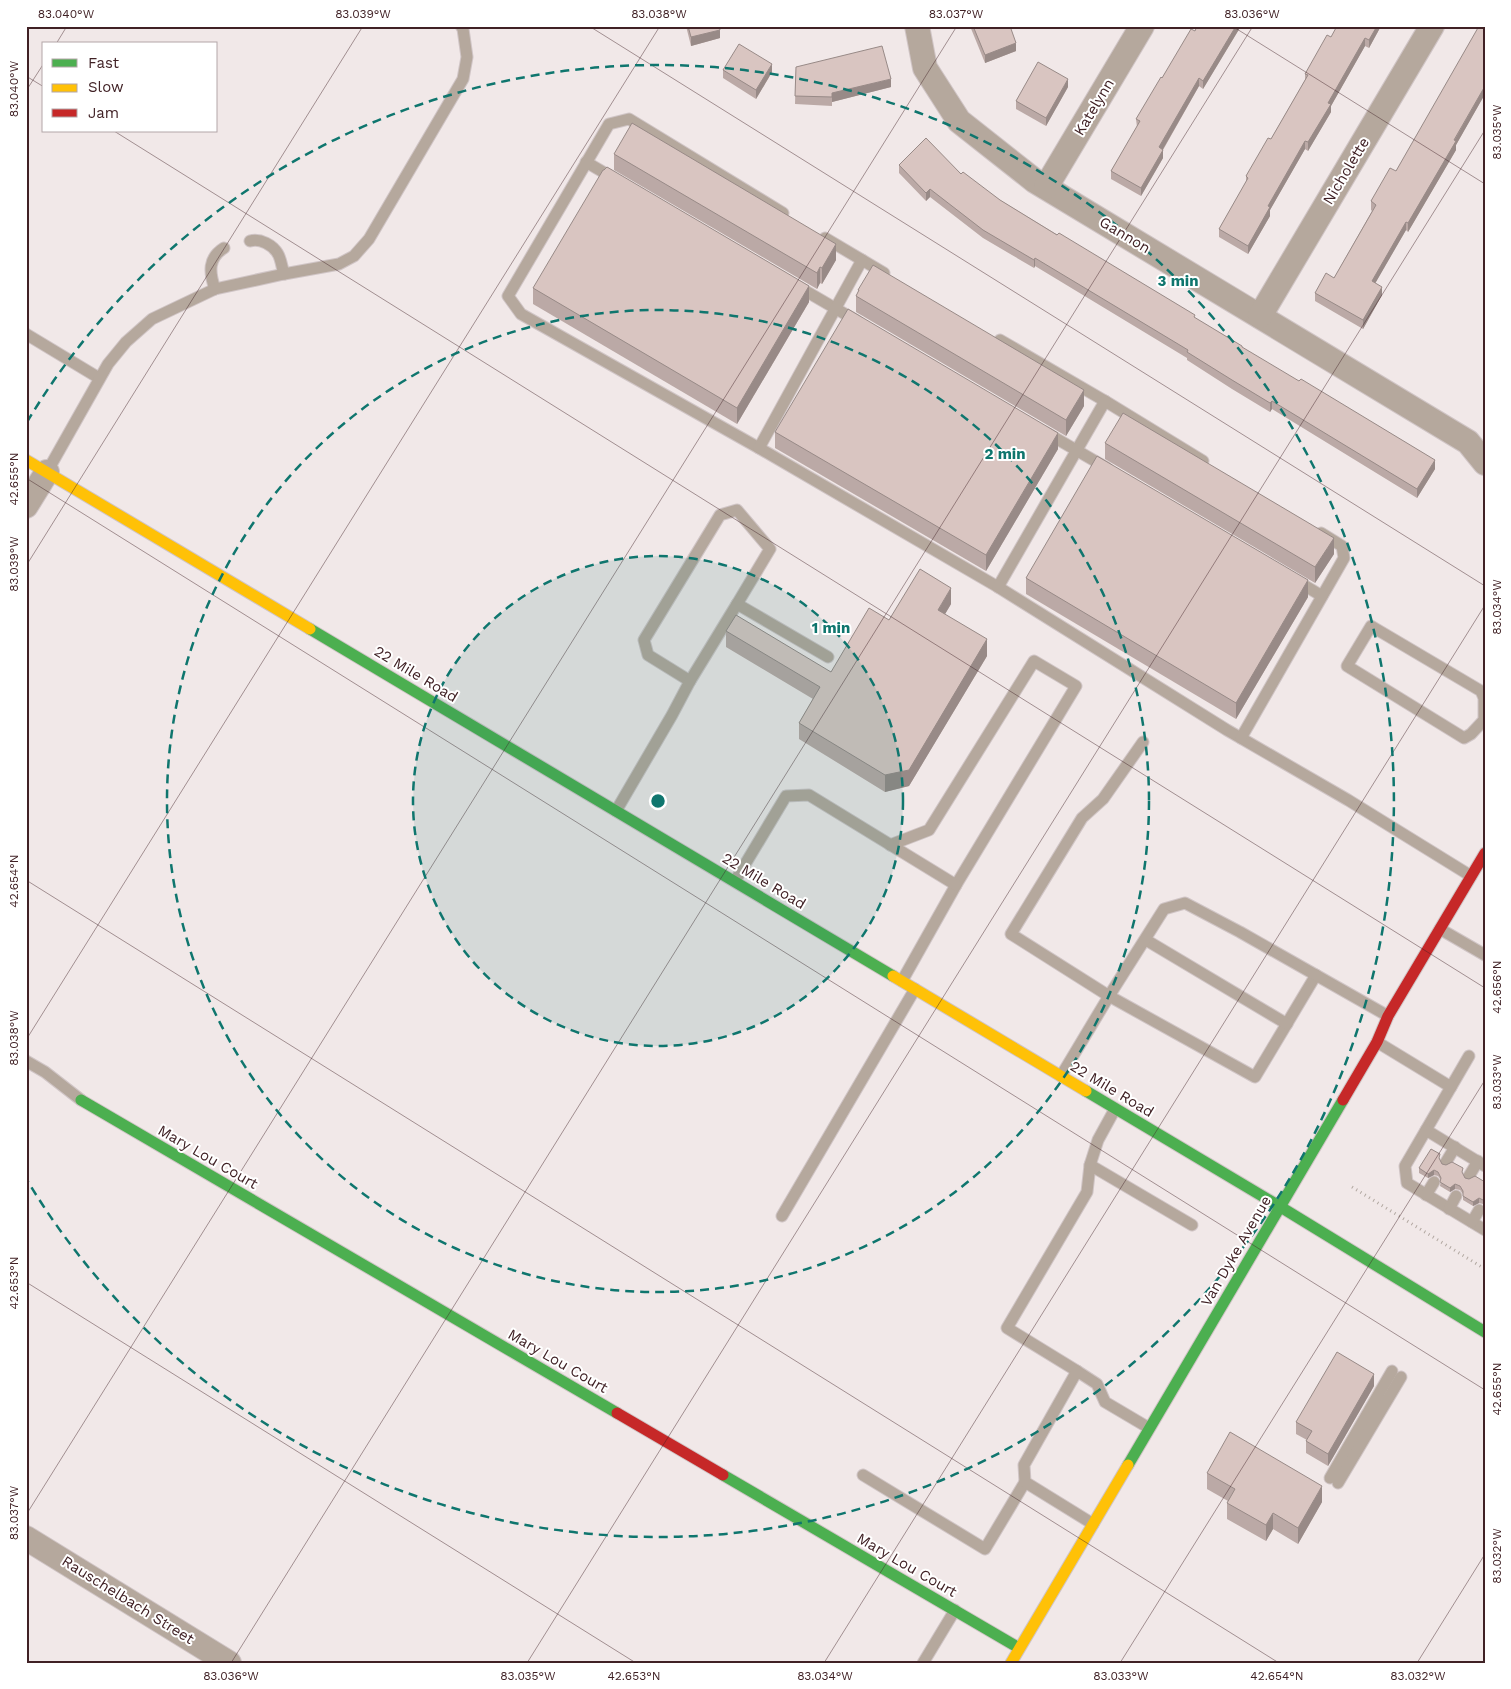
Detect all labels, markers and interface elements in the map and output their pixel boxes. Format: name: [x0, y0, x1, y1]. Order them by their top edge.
text: 83.040°W: [38, 7, 95, 21]
text: 83.039°W: [335, 7, 391, 21]
text: 83.038°W: [631, 7, 687, 21]
text: 83.037°W: [929, 7, 984, 21]
text: 83.036°W: [1224, 7, 1280, 21]
legend: [42, 42, 218, 132]
text: Fast: [88, 54, 120, 72]
text: 83.040°W: [7, 60, 21, 117]
street label: Katelynn: [1070, 75, 1118, 139]
text: Slow: [88, 78, 124, 96]
text: Jam: [88, 104, 119, 122]
text: 83.035°W: [1490, 104, 1504, 160]
street label: Nicholette: [1319, 134, 1373, 208]
street label: Gannon: [1096, 213, 1154, 257]
text: 3 min: [1158, 272, 1198, 290]
text: 2 min: [984, 445, 1026, 463]
text: 42.655°N: [7, 453, 21, 505]
text: 83.039°W: [7, 536, 21, 592]
text: 83.034°W: [1490, 579, 1504, 635]
text: 1 min: [812, 619, 850, 637]
street label: 22 Mile Road: [371, 642, 461, 706]
centre of rings: [649, 792, 667, 810]
street label: 22 Mile Road: [719, 849, 809, 913]
text: 42.654°N: [7, 854, 21, 908]
text: 42.656°N: [1490, 960, 1504, 1014]
text: 83.038°W: [7, 1010, 21, 1066]
text: 83.033°W: [1490, 1054, 1504, 1110]
street label: 22 Mile Road: [1067, 1057, 1157, 1121]
street label: Mary Lou Court: [155, 1121, 262, 1193]
street label: Van Dyke Avenue: [1197, 1193, 1275, 1309]
text: 42.653°N: [7, 1257, 21, 1309]
street label: Mary Lou Court: [505, 1325, 612, 1397]
text: 42.655°N: [1490, 1363, 1504, 1415]
text: 83.037°W: [7, 1485, 21, 1540]
text: 83.032°W: [1490, 1528, 1504, 1584]
street label: Mary Lou Court: [854, 1529, 961, 1601]
street label: Rauschelbach Street: [59, 1552, 198, 1648]
text: 83.036°W: [203, 1669, 259, 1683]
text: 83.035°W: [500, 1669, 556, 1683]
text: 42.653°N: [608, 1669, 660, 1683]
text: 83.034°W: [797, 1669, 853, 1683]
text: 83.033°W: [1093, 1669, 1149, 1683]
text: 42.654°N: [1250, 1669, 1304, 1683]
text: 83.032°W: [1390, 1669, 1446, 1683]

